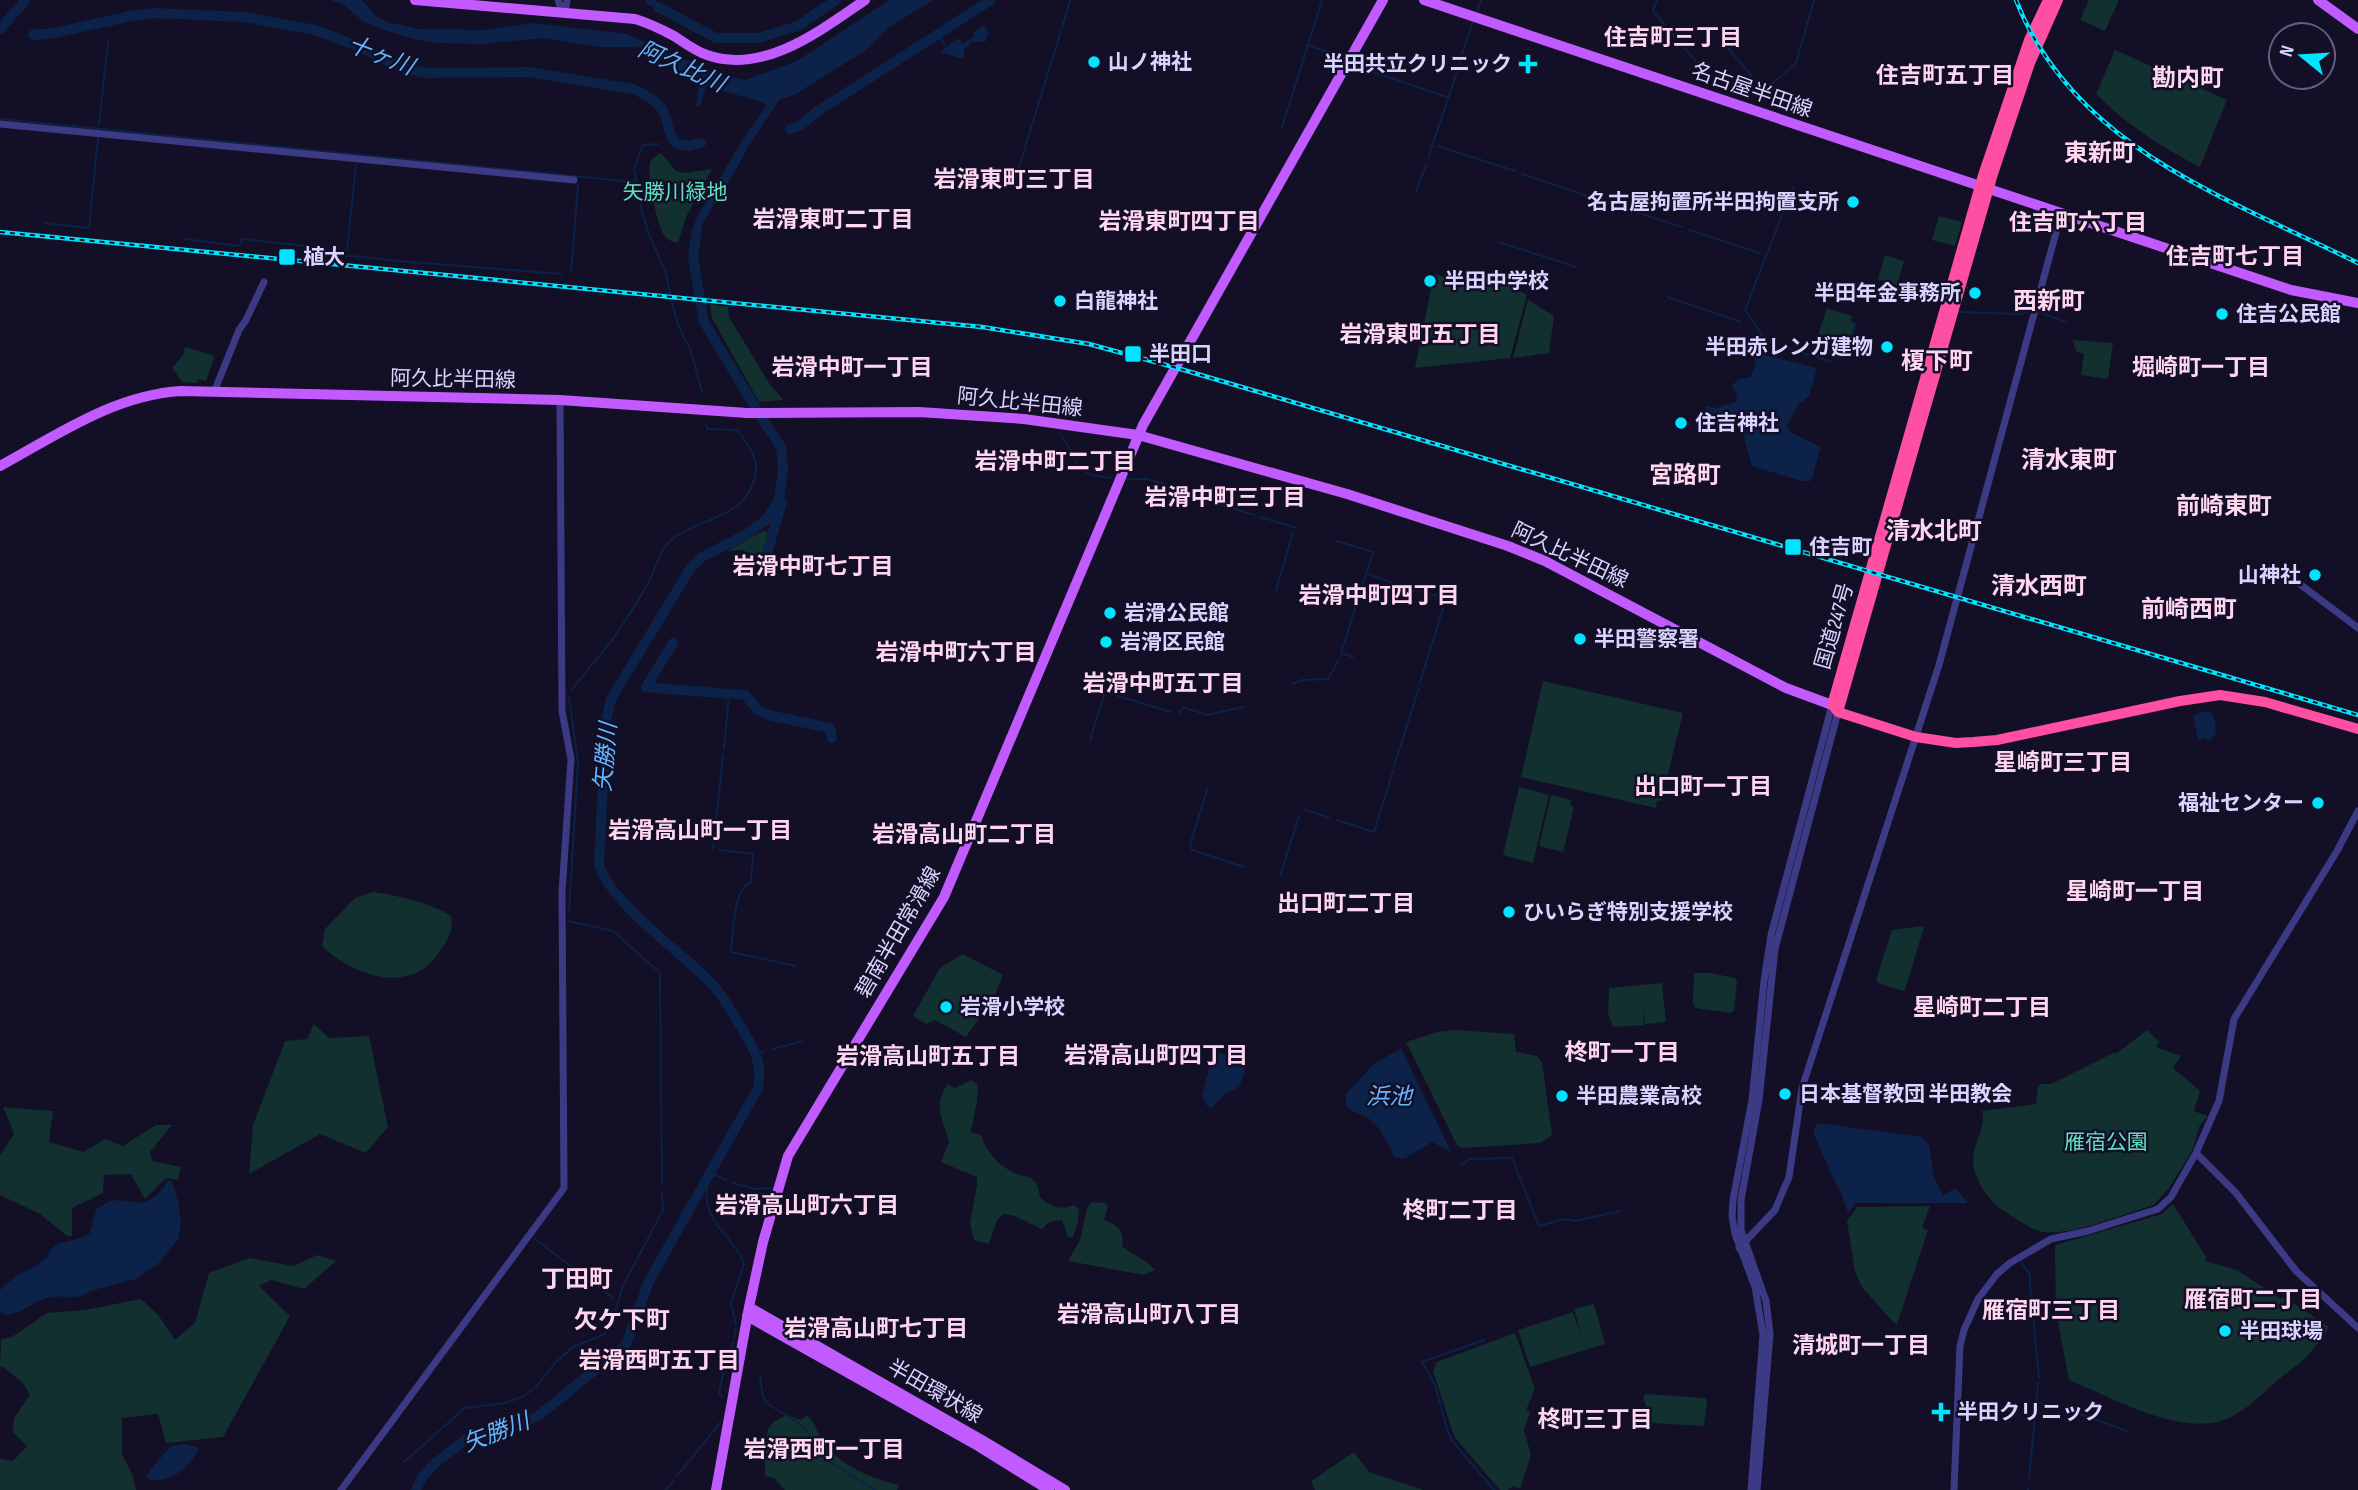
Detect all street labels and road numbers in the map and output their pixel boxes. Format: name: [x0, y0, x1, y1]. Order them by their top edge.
street label: 名古屋半田線: [1688, 58, 1815, 123]
street label: 阿久比半田線: [390, 366, 516, 393]
street label: 阿久比半田線: [956, 383, 1084, 422]
street label: 阿久比半田線: [1507, 517, 1632, 593]
street label: 国道247号: [1810, 580, 1859, 672]
street label: 碧南半田常滑線: [851, 862, 946, 1002]
street label: 半田環状線: [883, 1354, 986, 1429]

